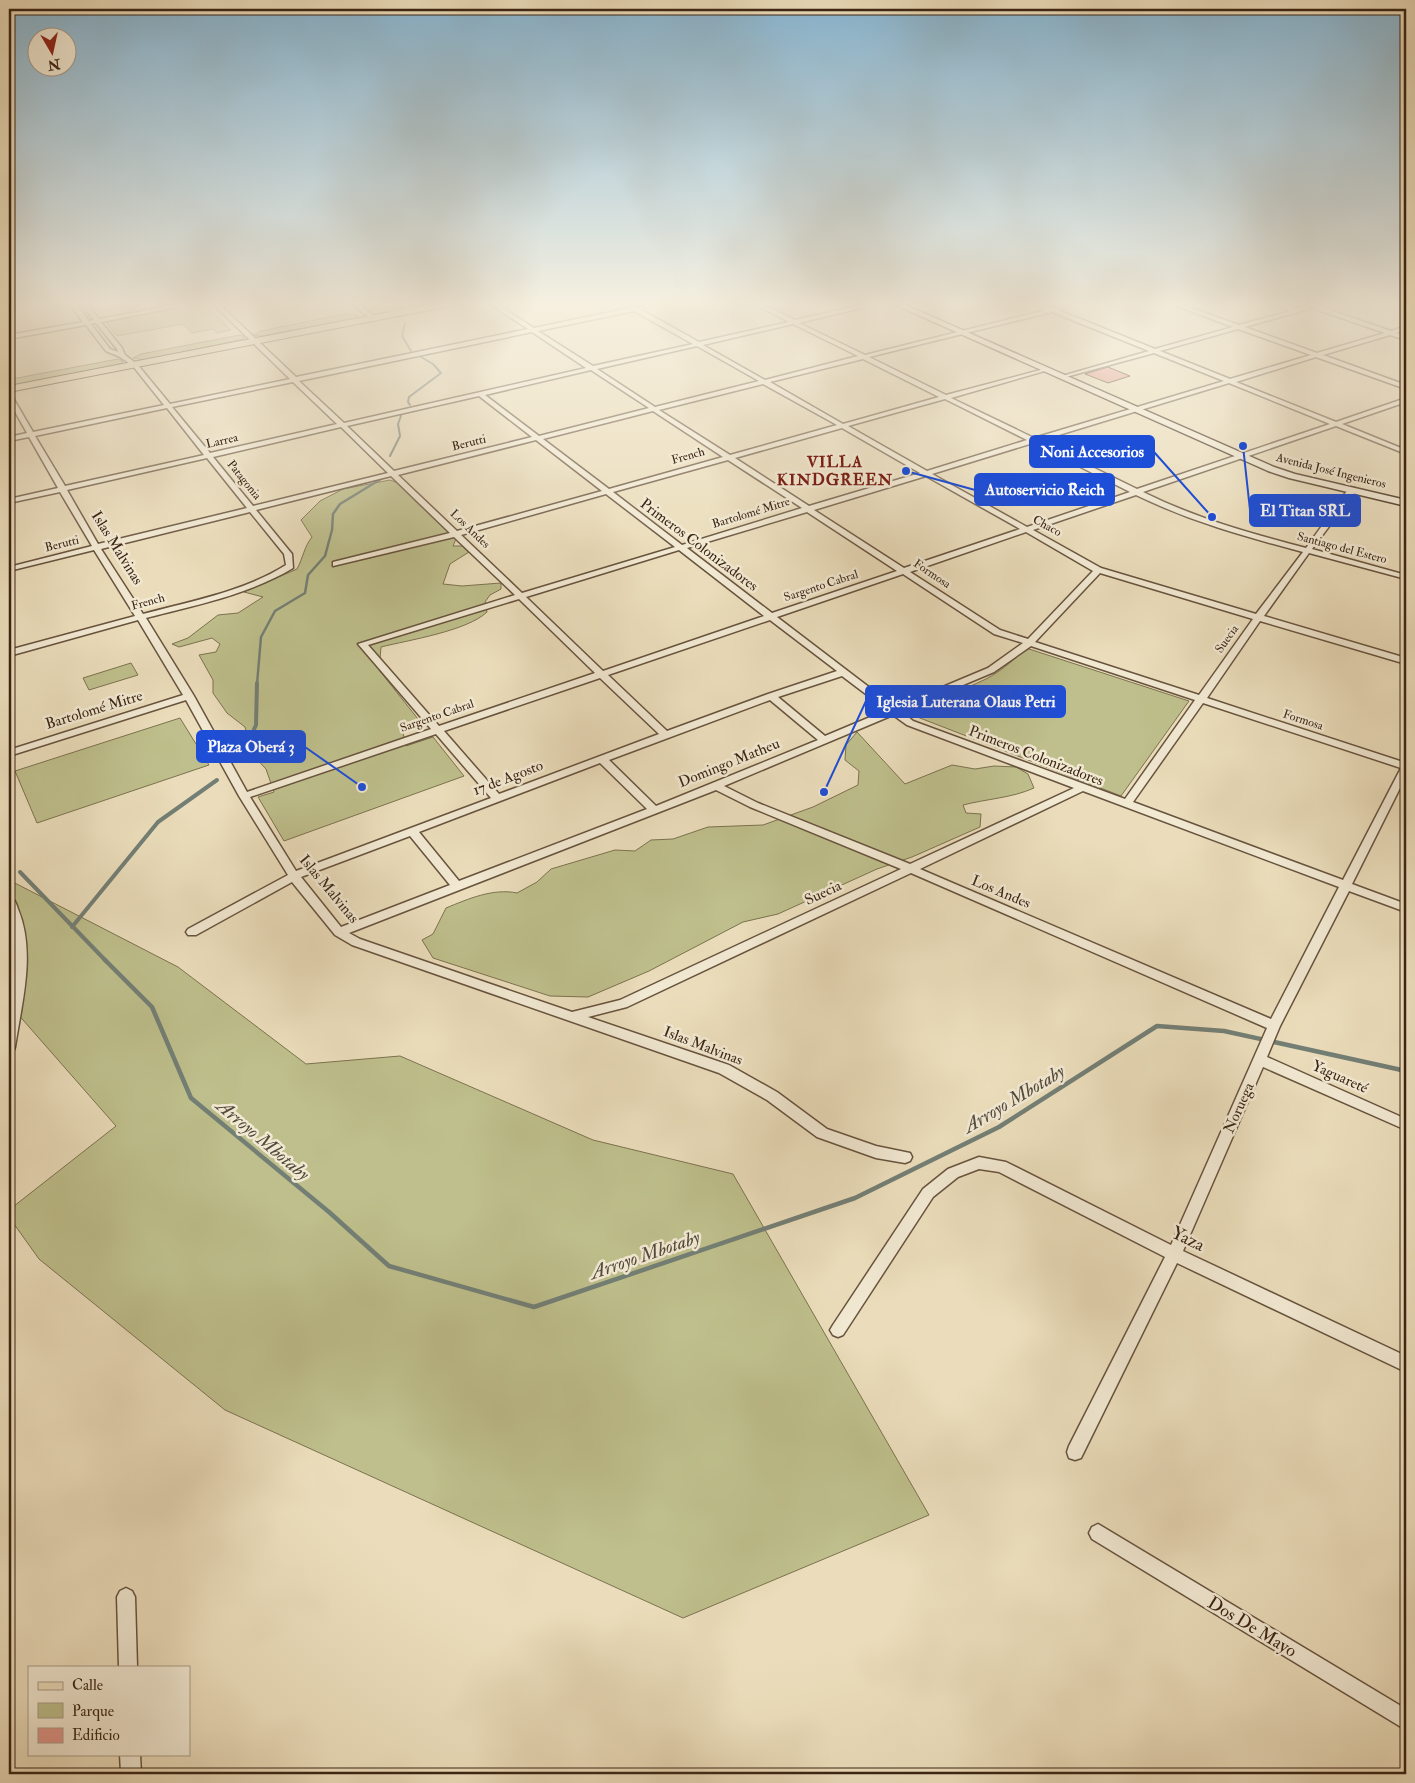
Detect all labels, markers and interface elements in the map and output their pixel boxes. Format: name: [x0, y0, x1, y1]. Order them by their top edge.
north arrow: [28, 28, 78, 78]
text: N: [46, 55, 62, 74]
street label: Larrea: [204, 430, 241, 452]
street label: Berutti: [450, 432, 488, 454]
callout: Noni Accesorios: [1030, 436, 1154, 467]
text: Noni Accesorios: [1039, 442, 1144, 462]
street label: French: [670, 444, 707, 468]
street label: Avenida José Ingenieros: [1273, 450, 1388, 492]
district label: VILLA KINDGREEN: [777, 452, 893, 490]
street label: Patagonia: [224, 457, 265, 504]
callout: Autoservicio Reich: [975, 474, 1114, 505]
text: Autoservicio Reich: [984, 480, 1105, 500]
street label: Primeros Colonizadores: [636, 494, 762, 596]
street label: Bartolomé Mitre: [710, 494, 792, 532]
callout: El Titan SRL: [1250, 495, 1360, 526]
text: El Titan SRL: [1260, 501, 1350, 521]
street label: Los Andes: [447, 506, 493, 552]
street label: Islas Malvinas: [87, 508, 147, 588]
street label: Chaco: [1030, 512, 1064, 540]
street label: Santiago del Estero: [1295, 529, 1389, 567]
street label: Berutti: [43, 533, 81, 555]
street label: Formosa: [911, 556, 954, 592]
street label: Sargento Cabral: [782, 567, 860, 605]
street label: French: [130, 590, 167, 614]
street label: Suecia: [1212, 621, 1243, 656]
street label: Bartolomé Mitre: [43, 686, 145, 734]
callout: Iglesia Luterana Olaus Petri: [866, 686, 1065, 717]
text: Iglesia Luterana Olaus Petri: [877, 692, 1056, 713]
street label: Sargento Cabral: [398, 696, 476, 736]
street label: Formosa: [1281, 706, 1326, 734]
street label: Primeros Colonizadores: [966, 722, 1106, 790]
callout: Plaza Oberá 3: [197, 731, 305, 762]
street label: Domingo Matheu: [675, 734, 783, 792]
text: Plaza Oberá 3: [207, 737, 295, 757]
street label: 17 de Agosto: [470, 756, 546, 800]
street label: Islas Malvinas: [295, 851, 363, 927]
street label: Los Andes: [969, 871, 1033, 913]
street label: Suecia: [802, 876, 845, 910]
street label: Islas Malvinas: [661, 1022, 745, 1070]
street label: Yaguareté: [1309, 1056, 1372, 1098]
water label: Arroyo Mbotaby: [957, 1059, 1070, 1140]
street label: Noruega: [1219, 1079, 1259, 1136]
water label: Arroyo Mbotaby: [210, 1093, 315, 1186]
street label: Yaza: [1168, 1221, 1209, 1257]
water label: Arroyo Mbotaby: [585, 1225, 703, 1286]
street label: Dos De Mayo: [1203, 1591, 1301, 1663]
legend: [28, 1666, 190, 1756]
text: Calle: [72, 1676, 103, 1695]
text: Parque: [72, 1702, 114, 1721]
text: Edificio: [72, 1726, 120, 1745]

